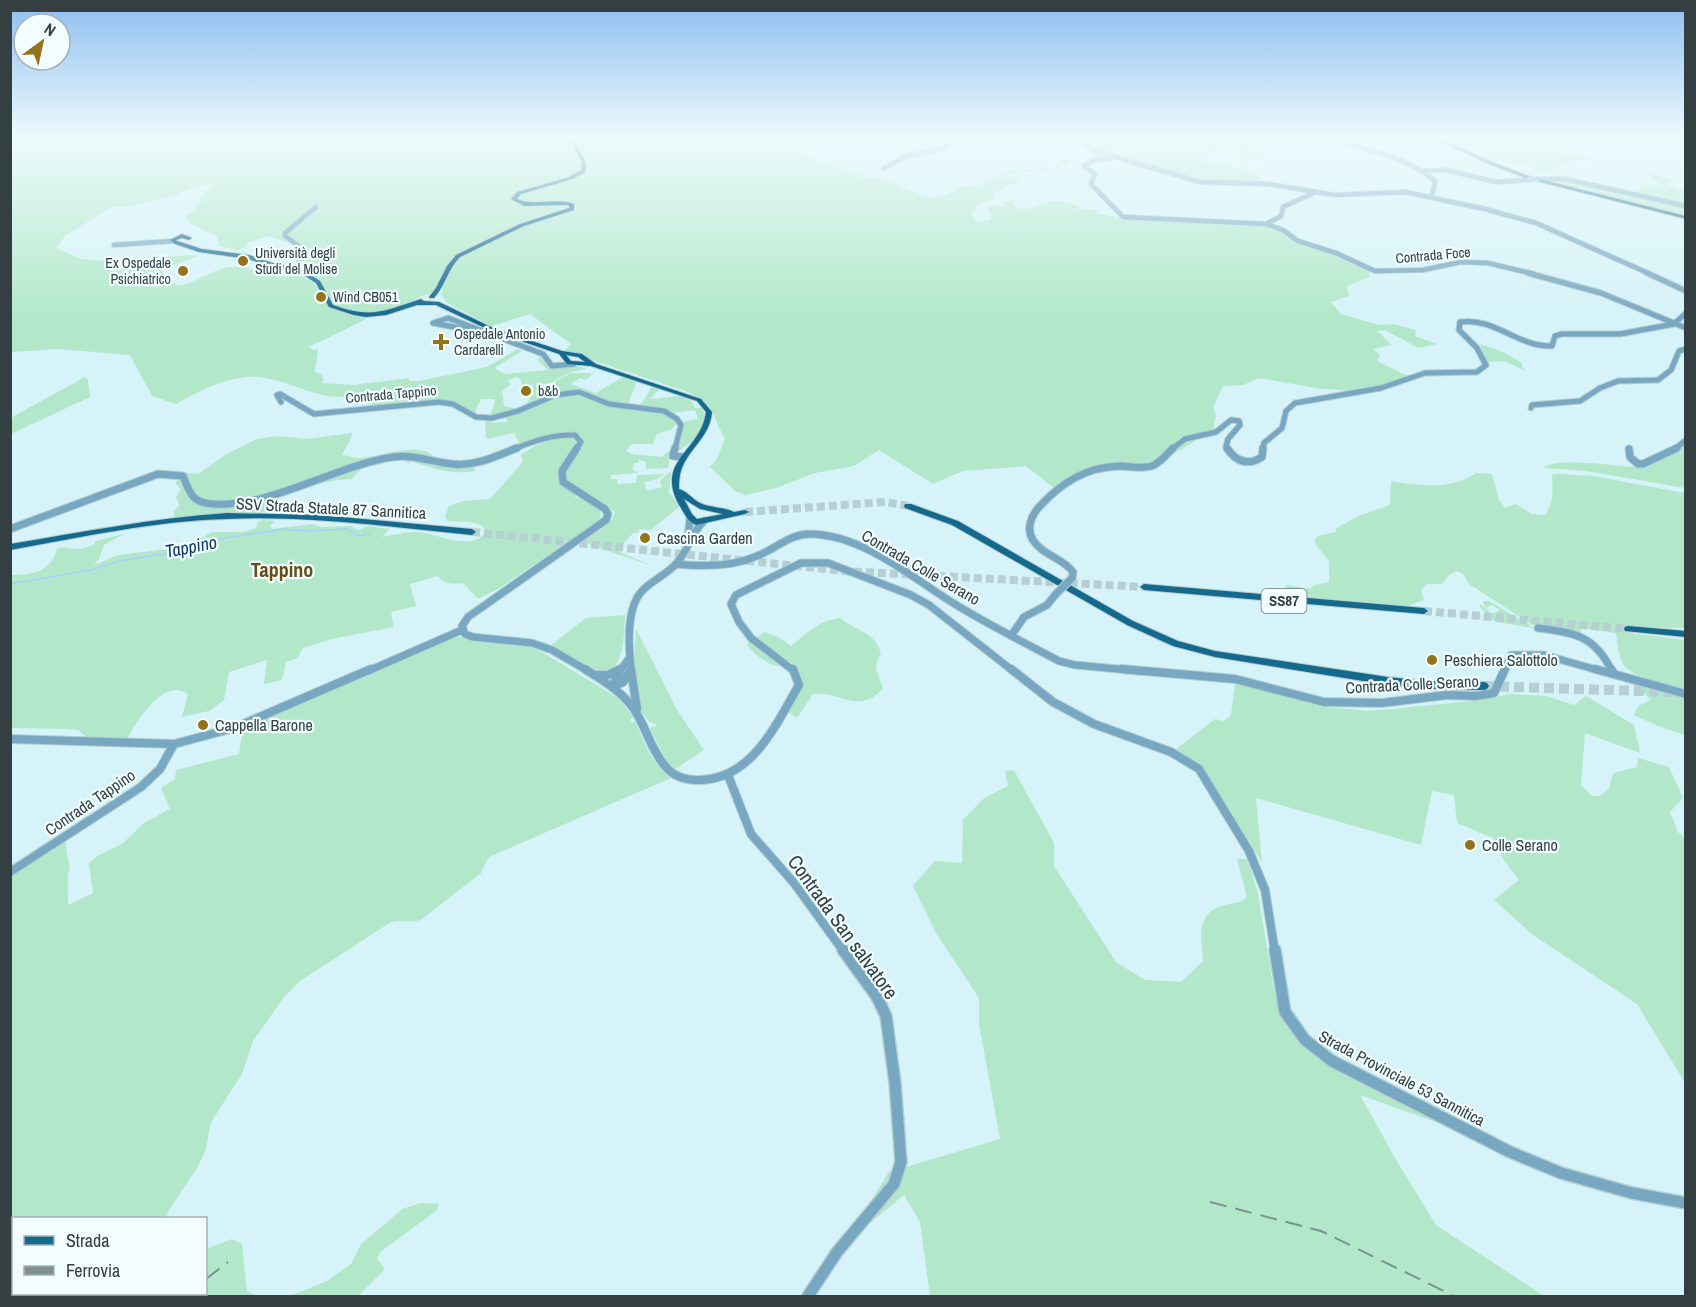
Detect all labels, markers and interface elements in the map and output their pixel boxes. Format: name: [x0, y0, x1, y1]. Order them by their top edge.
north arrow: [12, 12, 72, 72]
text: N: [40, 18, 60, 41]
street label: Contrada Foce: [1395, 243, 1471, 267]
place label: Università degli Studi del Molise: [255, 244, 337, 278]
place label: Ex Ospedale Psichiatrico: [105, 254, 171, 288]
marker: Università degli Studi del Molise: [236, 254, 250, 268]
marker: Ex Ospedale Psichiatrico: [176, 264, 190, 278]
place label: Wind CB051: [333, 288, 399, 306]
marker: Wind CB051: [314, 290, 328, 304]
place label: Ospedale Antonio Cardarelli: [454, 325, 545, 359]
marker: Ospedale Antonio Cardarelli: [432, 333, 450, 351]
street label: Contrada Tappino: [345, 381, 437, 407]
place label: b&b: [538, 382, 558, 400]
marker: b&b: [519, 384, 533, 398]
street label: SSV Strada Statale 87 Sannitica: [235, 492, 427, 524]
street label: Contrada Colle Serano: [858, 524, 984, 610]
place label: Cascina Garden: [657, 527, 753, 549]
water label: Tappino: [163, 529, 219, 564]
marker: Cascina Garden: [638, 531, 652, 545]
district label: Tappino: [251, 556, 313, 583]
road number: SS87: [1262, 589, 1306, 613]
place label: Peschiera Salottolo: [1444, 649, 1558, 671]
marker: Peschiera Salottolo: [1425, 653, 1439, 667]
street label: Contrada Colle Serano: [1345, 670, 1479, 698]
place label: Cappella Barone: [215, 714, 313, 736]
marker: Cappella Barone: [196, 718, 210, 732]
street label: Contrada Tappino: [41, 764, 139, 840]
place label: Colle Serano: [1482, 834, 1558, 856]
marker: Colle Serano: [1463, 838, 1477, 852]
street label: Contrada San salvatore: [782, 849, 905, 1004]
street label: Strada Provinciale 53 Sannitica: [1315, 1025, 1490, 1132]
legend: [12, 1217, 207, 1295]
text: Strada: [66, 1228, 110, 1253]
text: Ferrovia: [66, 1258, 120, 1283]

